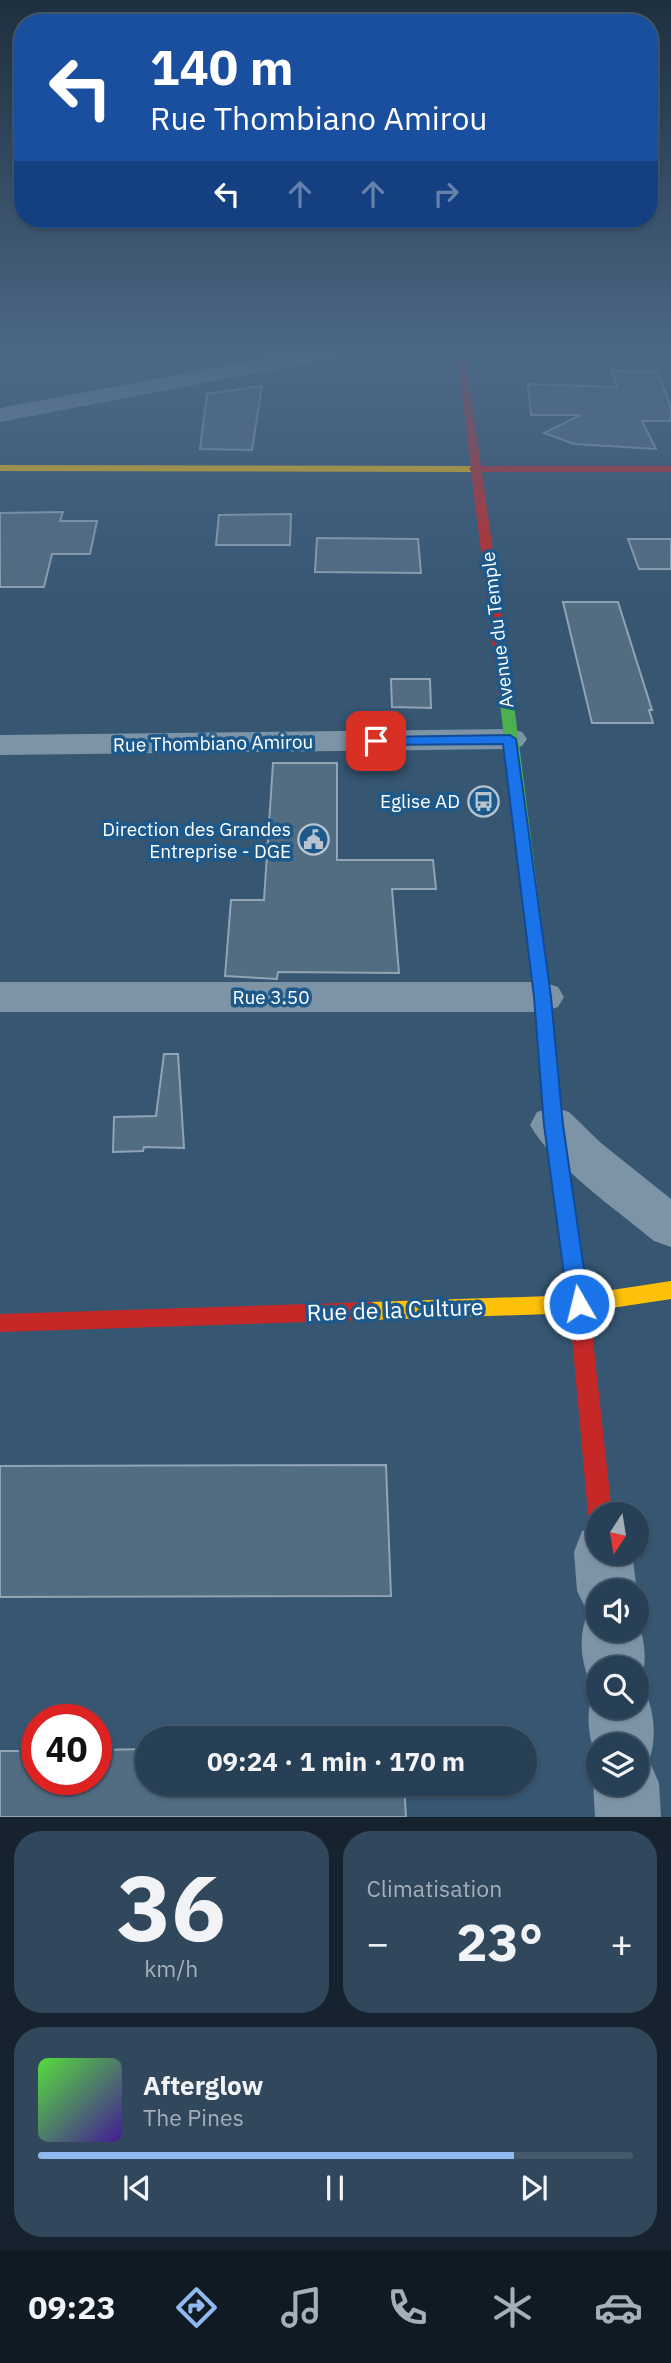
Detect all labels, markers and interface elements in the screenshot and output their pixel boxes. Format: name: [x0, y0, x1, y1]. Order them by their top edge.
text: 140 m: [150, 35, 294, 98]
icon: left: [35, 42, 126, 133]
text: Rue Thombiano Amirou: [150, 97, 488, 139]
icon: left: [208, 175, 246, 213]
icon: ahead: [281, 175, 319, 213]
icon: ahead: [354, 175, 392, 213]
icon: right: [427, 175, 465, 213]
street label: Avenue du Temple: [475, 550, 519, 710]
pin: [346, 711, 406, 771]
icon: arrive: [357, 722, 395, 760]
street label: Rue Thombiano Amirou: [113, 729, 313, 757]
bus stop icon: Eglise AD: [466, 784, 500, 818]
place label: Eglise AD: [380, 789, 460, 813]
place label: Direction des Grandes Entreprise - DGE: [102, 817, 291, 863]
public building icon: Direction des Grandes Entreprise - DGE: [297, 823, 331, 857]
street label: Rue 3.50: [232, 985, 310, 1009]
position arrow: [542, 1267, 616, 1341]
street label: Rue de la Culture: [306, 1291, 484, 1327]
north arrow: [586, 1502, 649, 1564]
map controls: [586, 1502, 649, 1796]
button: sound: [586, 1579, 649, 1642]
button: search: [586, 1656, 649, 1719]
speed limit sign: 40: [21, 1704, 112, 1795]
button: layers: [586, 1733, 649, 1796]
text: 09:24 · 1 min · 170 m: [207, 1744, 465, 1778]
text: 36: [117, 1848, 226, 1966]
text: Climatisation: [367, 1873, 502, 1903]
text: 23°: [456, 1908, 543, 1975]
text: −: [367, 1918, 389, 1967]
text: +: [610, 1918, 633, 1967]
text: km/h: [144, 1953, 198, 1983]
text: Afterglow: [143, 2068, 263, 2102]
text: The Pines: [143, 2102, 244, 2132]
icon: previous: [118, 2169, 156, 2207]
icon: pause: [316, 2169, 354, 2207]
icon: next: [515, 2169, 553, 2207]
icon: directions: [172, 2283, 221, 2332]
icon: music: [277, 2283, 326, 2332]
icon: phone: [383, 2283, 432, 2332]
icon: climate: [488, 2283, 537, 2332]
icon: car: [594, 2283, 643, 2332]
text: 09:23: [28, 2286, 116, 2328]

